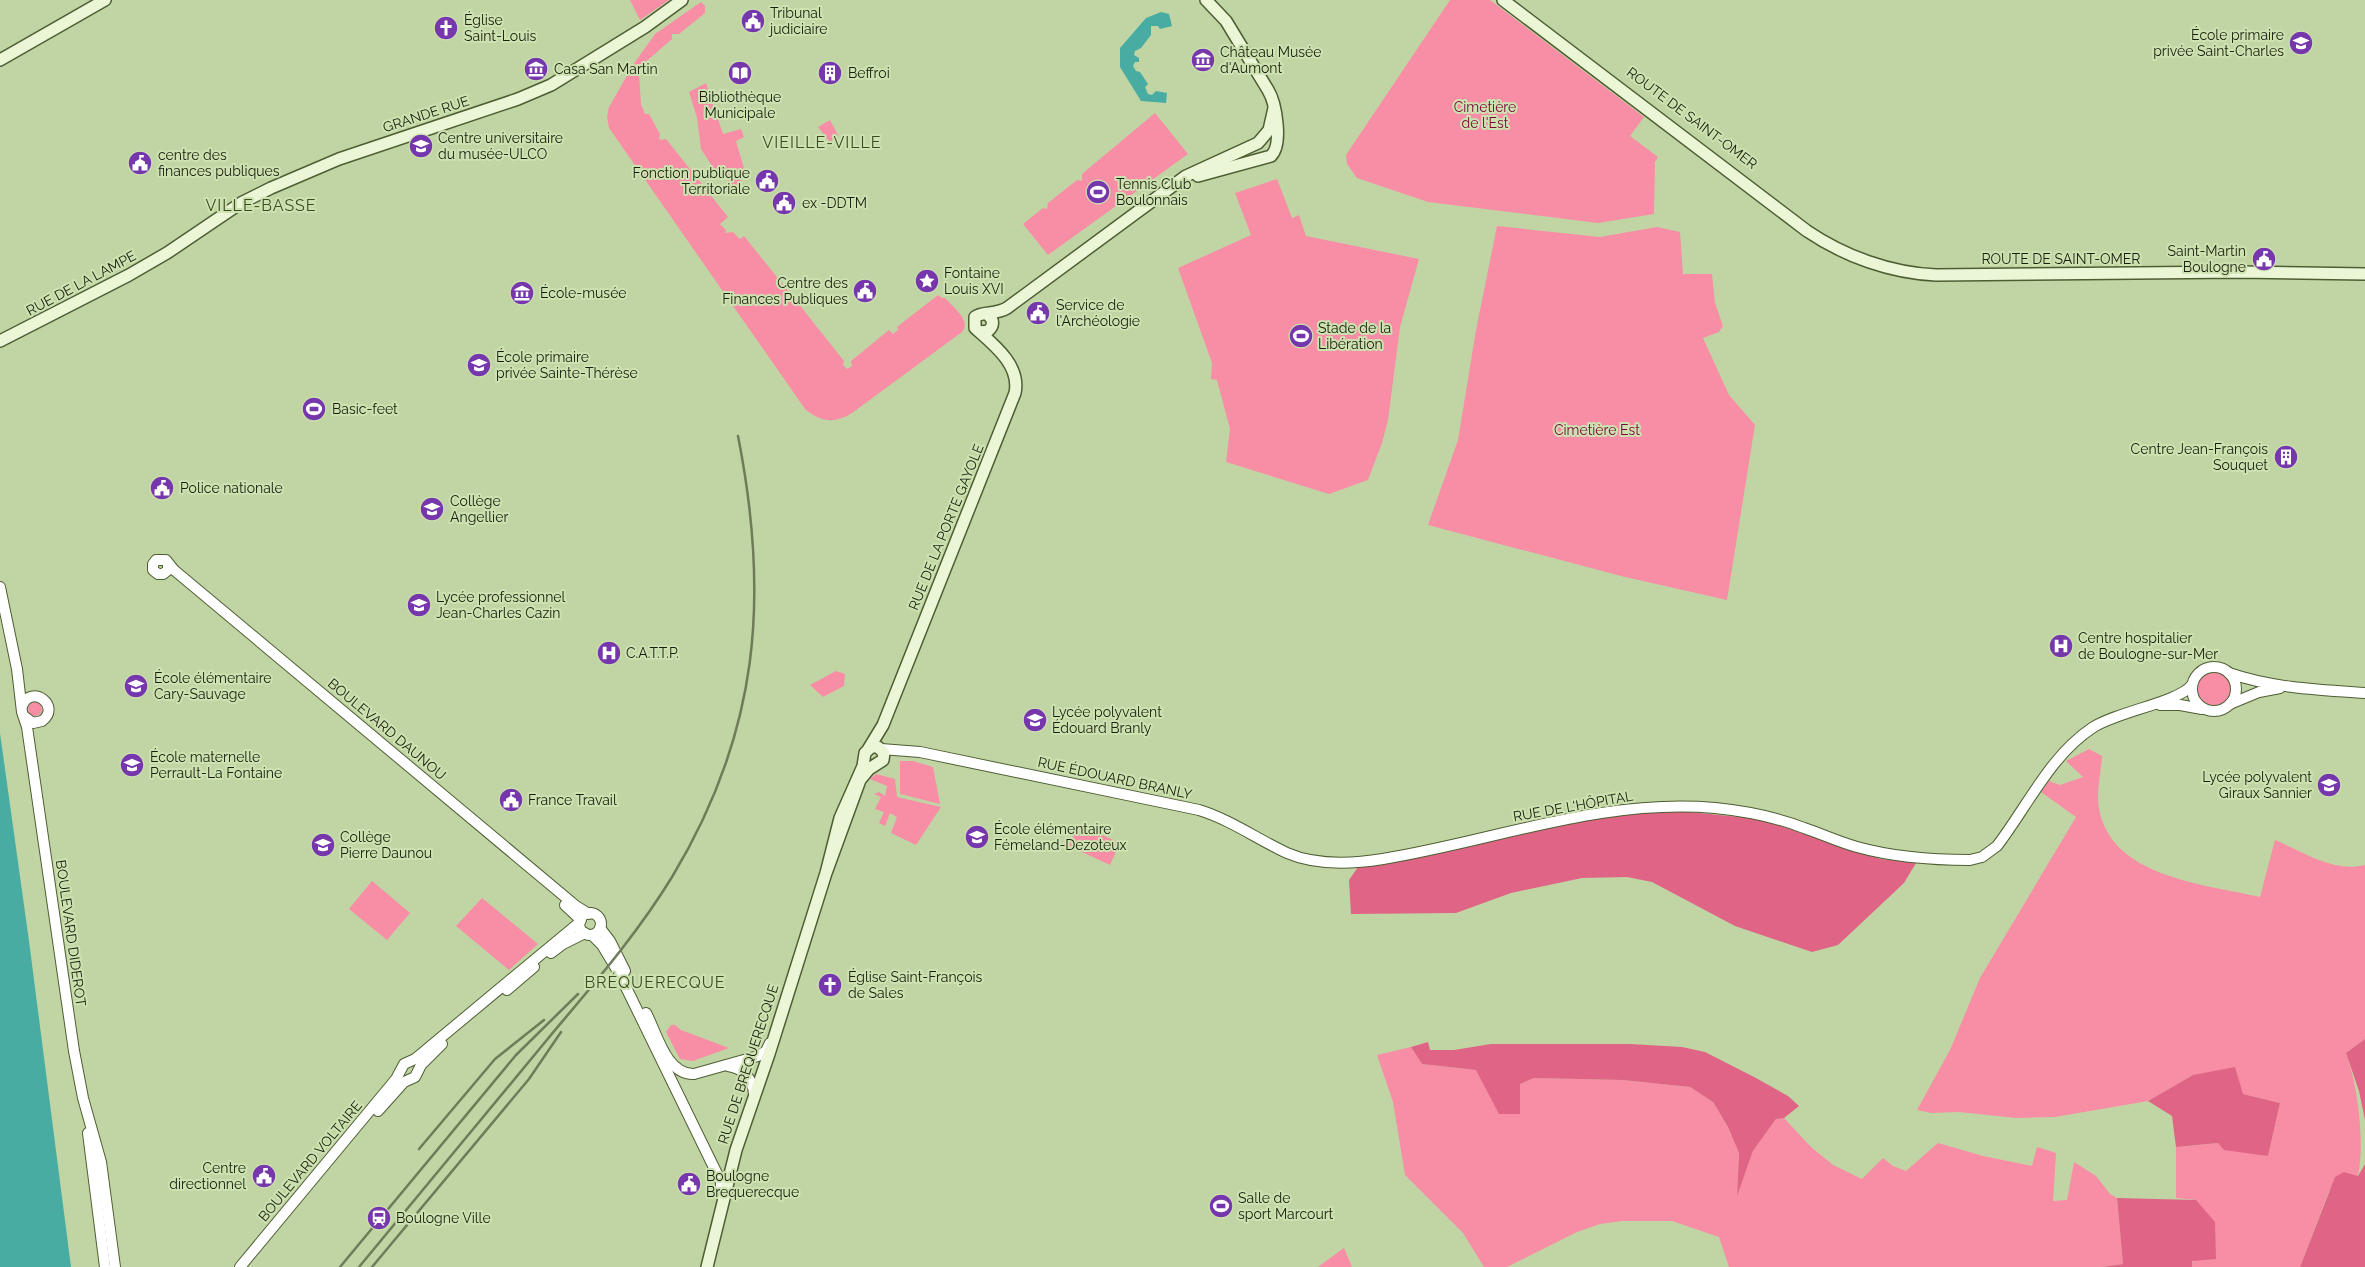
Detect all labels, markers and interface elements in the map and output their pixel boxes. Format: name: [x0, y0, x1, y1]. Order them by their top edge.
place label: Tribunal judiciaire: [768, 5, 828, 37]
public building icon: Tribunal judiciaire: [740, 8, 766, 34]
place label: Église Saint-Louis: [464, 11, 537, 44]
church icon: Église Saint-Louis: [433, 15, 459, 41]
place label: École primaire privée Saint-Charles: [2153, 26, 2284, 59]
school or university icon: École primaire privée Saint-Charles: [2288, 30, 2314, 56]
place label: Château Musée d'Aumont: [1220, 44, 1321, 76]
museum icon: Château Musée d'Aumont: [1190, 47, 1216, 73]
museum icon: Casa San Martin: [523, 56, 549, 82]
library icon: Bibliothèque Municipale: [727, 60, 753, 86]
building icon: Beffroi: [817, 60, 843, 86]
place label: Casa San Martin: [554, 61, 658, 77]
street label: ROUTE DE SAINT-OMER: [1624, 64, 1760, 172]
place label: Beffroi: [848, 65, 890, 81]
place label: Bibliothèque Municipale: [699, 89, 781, 121]
street label: GRANDE RUE: [381, 93, 471, 135]
park label: Cimetière de l'Est: [1454, 99, 1516, 131]
place label: Centre universitaire du musée-ULCO: [438, 130, 563, 162]
school or university icon: Centre universitaire du musée-ULCO: [408, 133, 434, 159]
district label: VIEILLE-VILLE: [762, 133, 882, 152]
place label: centre des finances publiques: [158, 147, 280, 179]
public building icon: centre des finances publiques: [127, 150, 153, 176]
place label: Fonction publique Territoriale: [633, 165, 750, 197]
public building icon: Fonction publique Territoriale: [754, 168, 780, 194]
place label: Tennis Club Boulonnais: [1116, 176, 1192, 208]
sports icon: Tennis Club Boulonnais: [1085, 179, 1111, 205]
public building icon: ex -DDTM: [771, 190, 797, 216]
place label: ex -DDTM: [802, 195, 867, 211]
district label: VILLE-BASSE: [205, 196, 317, 215]
place label: Saint-Martin Boulogne: [2168, 243, 2246, 275]
public building icon: Saint-Martin Boulogne: [2251, 246, 2277, 272]
street label: RUE DE LA LAMPE: [23, 247, 139, 319]
street label: ROUTE DE SAINT-OMER: [1981, 251, 2141, 267]
place label: Fontaine Louis XVI: [944, 265, 1004, 297]
place icon: Fontaine Louis XVI: [914, 268, 940, 294]
place label: Centre des Finances Publiques: [722, 275, 848, 307]
public building icon: Centre des Finances Publiques: [852, 278, 878, 304]
museum icon: École-musée: [509, 280, 535, 306]
place label: École-musée: [540, 284, 627, 301]
place label: Service de l'Archéologie: [1056, 297, 1140, 329]
public building icon: Service de l'Archéologie: [1025, 300, 1051, 326]
place label: Stade de la Libération: [1318, 320, 1391, 352]
sports icon: Stade de la Libération: [1288, 323, 1314, 349]
place label: École primaire privée Sainte-Thérèse: [496, 348, 638, 381]
school or university icon: École primaire privée Sainte-Thérèse: [466, 352, 492, 378]
sports icon: Basic-feet: [301, 396, 327, 422]
place label: Basic-feet: [332, 401, 398, 417]
park label: Cimetière Est: [1554, 422, 1640, 438]
place label: Centre Jean-François Souquet: [2131, 441, 2268, 473]
street label: RUE DE LA PORTE GAYOLE: [905, 442, 987, 612]
building icon: Centre Jean-François Souquet: [2273, 444, 2299, 470]
public building icon: Police nationale: [149, 475, 175, 501]
place label: Police nationale: [180, 480, 283, 496]
place label: Collège Angellier: [450, 493, 508, 525]
school or university icon: Collège Angellier: [419, 496, 445, 522]
place label: Lycée professionnel Jean-Charles Cazin: [436, 589, 566, 621]
school or university icon: Lycée professionnel Jean-Charles Cazin: [406, 592, 432, 618]
place label: Centre hospitalier de Boulogne-sur-Mer: [2078, 630, 2218, 662]
hospital icon: Centre hospitalier de Boulogne-sur-Mer: [2048, 633, 2074, 659]
hospital icon: C.A.T.T.P.: [596, 640, 622, 666]
place label: C.A.T.T.P.: [626, 645, 679, 661]
place label: École élémentaire Cary-Sauvage: [154, 669, 272, 702]
school or university icon: École élémentaire Cary-Sauvage: [123, 673, 149, 699]
street label: BOULEVARD DAUNOU: [325, 675, 449, 783]
place label: Lycée polyvalent Édouard Branly: [1052, 704, 1162, 736]
school or university icon: Lycée polyvalent Édouard Branly: [1022, 707, 1048, 733]
place label: École maternelle Perrault-La Fontaine: [150, 748, 282, 781]
school or university icon: École maternelle Perrault-La Fontaine: [119, 752, 145, 778]
street label: RUE ÉDOUARD BRANLY: [1036, 753, 1194, 802]
place label: Lycée polyvalent Giraux Sannier: [2202, 769, 2312, 801]
school or university icon: Lycée polyvalent Giraux Sannier: [2316, 772, 2342, 798]
public building icon: France Travail: [498, 787, 524, 813]
street label: RUE DE L'HÔPITAL: [1512, 787, 1634, 824]
place label: France Travail: [528, 792, 617, 808]
place label: École élémentaire Fémeland-Dezoteux: [994, 820, 1127, 853]
school or university icon: École élémentaire Fémeland-Dezoteux: [964, 824, 990, 850]
place label: Collège Pierre Daunou: [340, 829, 432, 861]
school or university icon: Collège Pierre Daunou: [310, 832, 336, 858]
street label: BOULEVARD DIDEROT: [53, 859, 89, 1008]
place label: Église Saint-François de Sales: [848, 968, 983, 1001]
district label: BRÉQUERECQUE: [584, 972, 726, 992]
church icon: Église Saint-François de Sales: [817, 972, 843, 998]
street label: RUE DE BREQUERECQUE: [715, 982, 781, 1146]
street label: BOULEVARD VOLTAIRE: [255, 1098, 365, 1224]
place label: Centre directionnel: [169, 1160, 246, 1192]
public building icon: Centre directionnel: [251, 1163, 277, 1189]
place label: Boulogne Brequerecque: [706, 1168, 799, 1200]
public building icon: Boulogne Brequerecque: [676, 1171, 702, 1197]
place label: Salle de sport Marcourt: [1238, 1190, 1334, 1222]
sports icon: Salle de sport Marcourt: [1208, 1193, 1234, 1219]
station icon: Boulogne Ville: [366, 1205, 392, 1231]
place label: Boulogne Ville: [396, 1210, 491, 1226]

